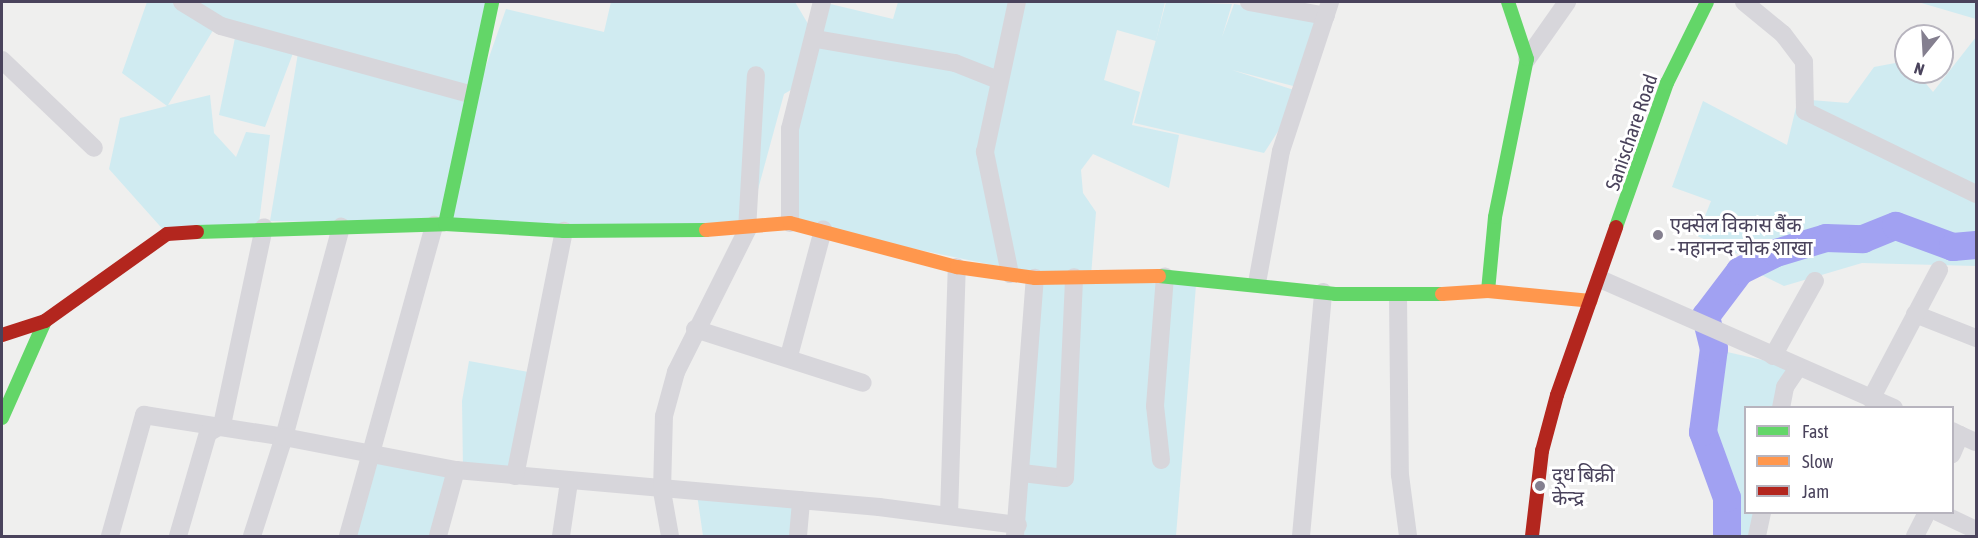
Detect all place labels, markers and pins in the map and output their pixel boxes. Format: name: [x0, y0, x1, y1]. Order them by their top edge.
place label: एक्सेल विकास बैंक - महानन्द चोक शाखा: [1670, 212, 1812, 259]
marker: एक्सेल विकास बैंक - महानन्द चोक शाखा: [1651, 228, 1665, 242]
place label: दूध बिक्री केन्द्र: [1552, 462, 1615, 509]
marker: दूध बिक्री केन्द्र: [1533, 479, 1547, 493]

